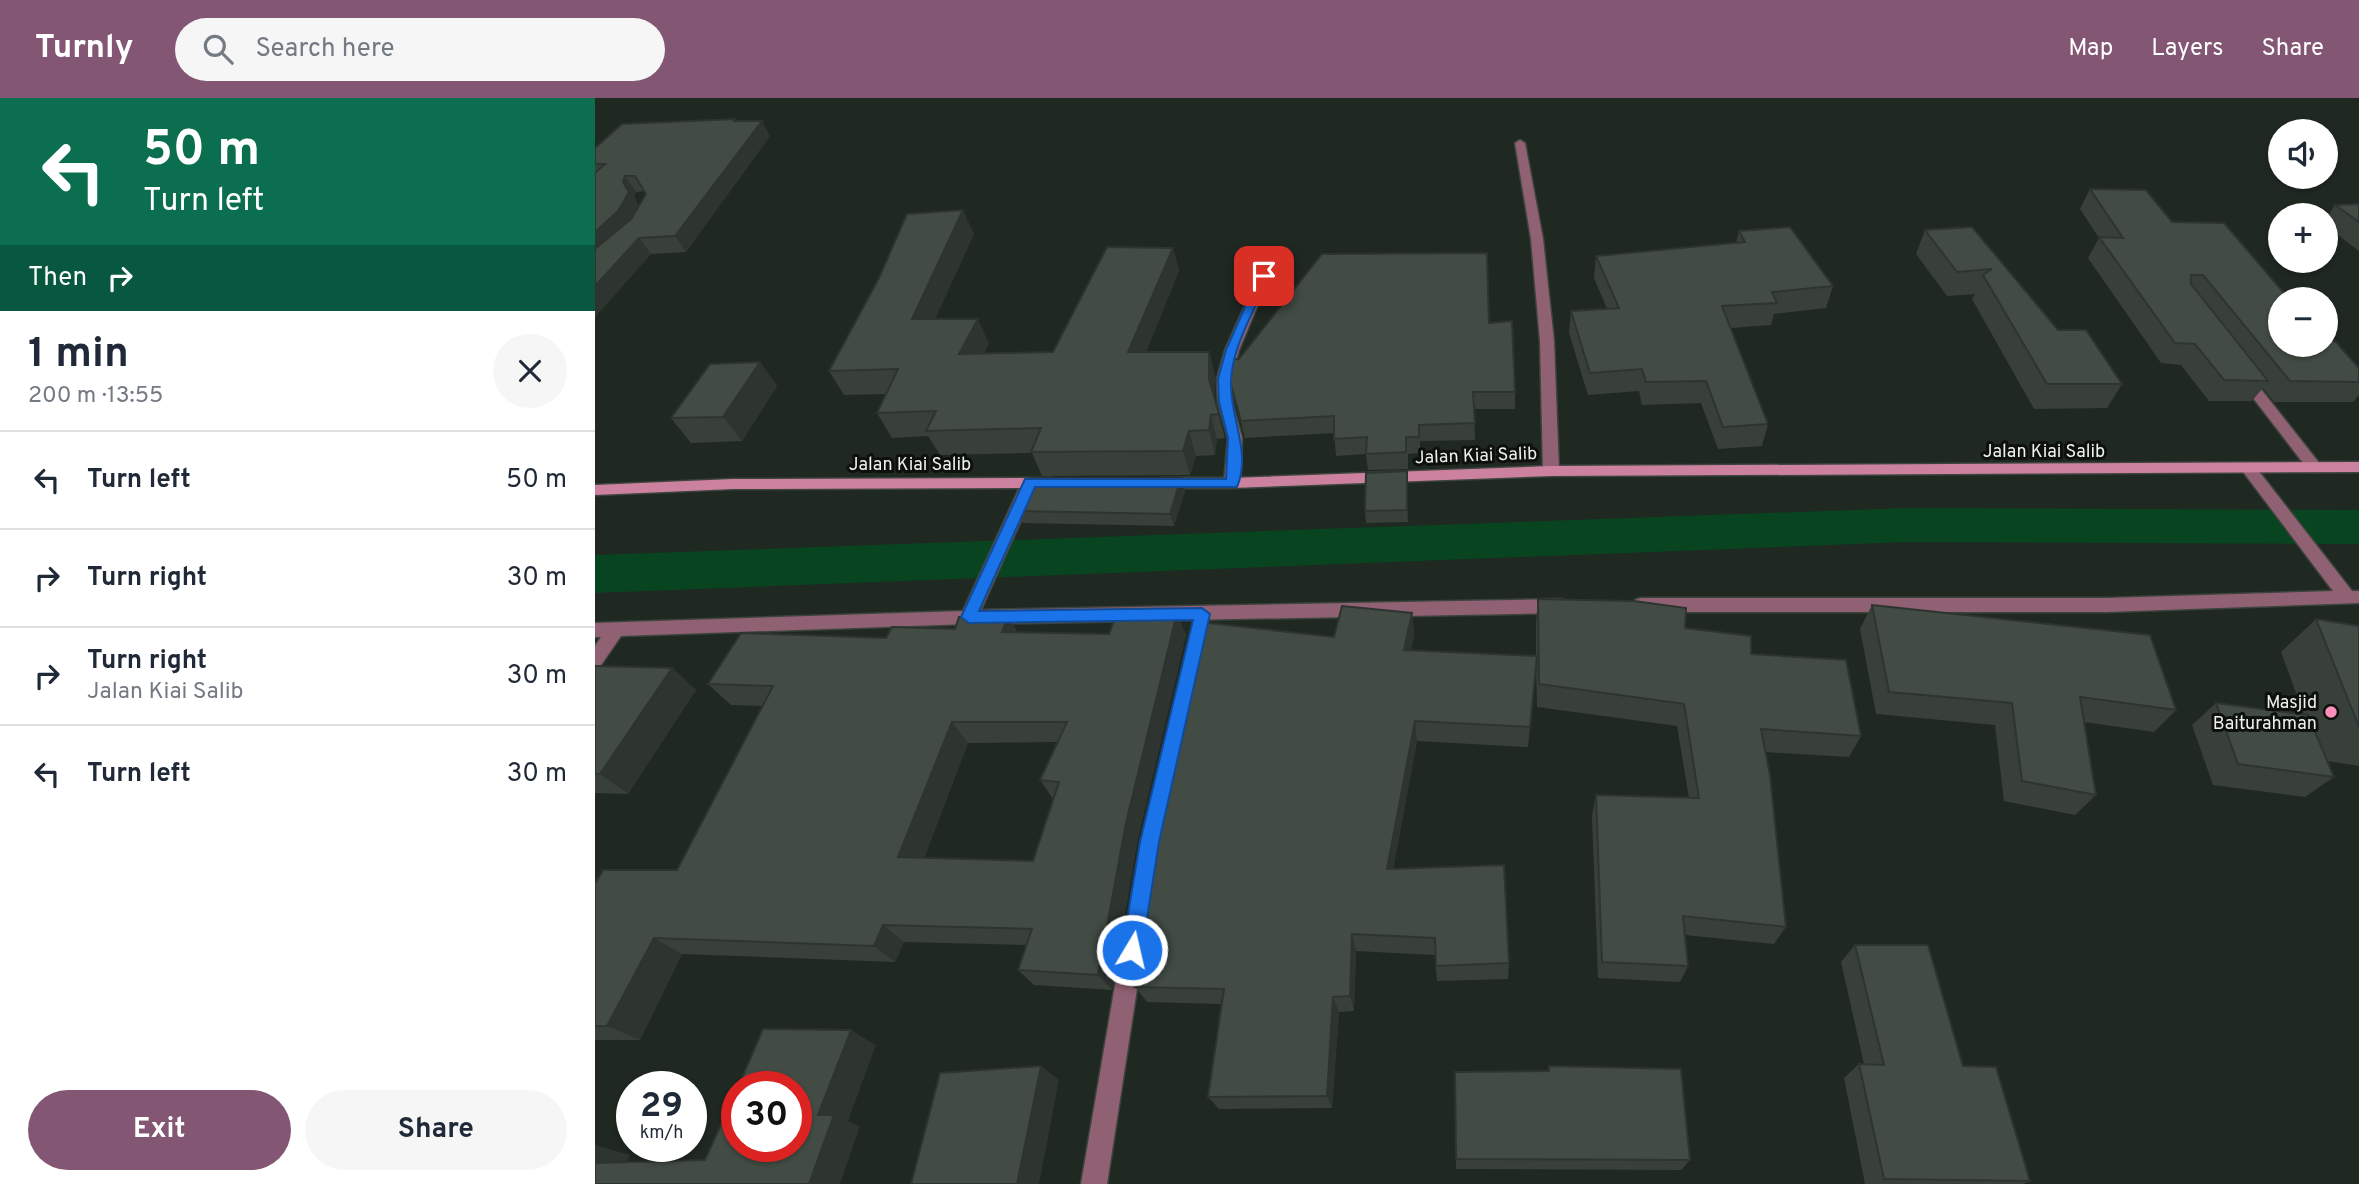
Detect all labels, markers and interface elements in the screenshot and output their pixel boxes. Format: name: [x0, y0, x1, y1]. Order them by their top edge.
search box: [175, 18, 665, 81]
text: Turnly: [35, 28, 133, 70]
icon: search: [199, 30, 237, 68]
text: Search here: [255, 33, 394, 66]
text: Map: [2068, 34, 2113, 64]
text: Layers: [2151, 34, 2223, 64]
text: Share: [2261, 34, 2324, 64]
map controls: [2268, 119, 2338, 357]
button: sound: [2268, 119, 2338, 189]
text: 50 m: [143, 121, 260, 183]
icon: left: [28, 126, 119, 217]
text: Turn left: [143, 182, 264, 222]
button: +: [2268, 203, 2338, 273]
pin: [1234, 246, 1294, 306]
icon: arrive: [1245, 257, 1283, 295]
icon: right: [101, 259, 139, 297]
text: Then: [28, 262, 87, 295]
button: −: [2268, 287, 2338, 357]
text: 1 min: [28, 329, 129, 382]
button: close: [493, 334, 567, 408]
text: 200 m · 13:55: [28, 382, 163, 411]
street label: Jalan Kiai Salib: [1983, 441, 2105, 464]
street label: Jalan Kiai Salib: [1414, 443, 1538, 470]
street label: Jalan Kiai Salib: [849, 454, 971, 477]
icon: left: [28, 461, 66, 499]
text: Turn left: [87, 464, 191, 497]
text: 50 m: [506, 464, 567, 497]
icon: right: [28, 559, 66, 597]
text: Turn right: [87, 562, 207, 595]
text: 30 m: [507, 562, 567, 595]
text: Turn right: [87, 645, 207, 678]
icon: right: [28, 657, 66, 695]
text: 30 m: [507, 660, 567, 693]
text: Jalan Kiai Salib: [87, 678, 243, 707]
place label: Masjid Baiturahman: [2213, 692, 2317, 736]
marker: Masjid Baiturahman: [2323, 704, 2339, 720]
icon: left: [28, 755, 66, 793]
text: Turn left: [87, 758, 191, 791]
text: 30 m: [507, 758, 567, 791]
position arrow: [1095, 913, 1169, 987]
speed limit sign: 30: [721, 1071, 812, 1162]
text: 29: [640, 1085, 683, 1129]
button: Exit: [28, 1090, 291, 1170]
button: Share: [305, 1090, 567, 1170]
text: km/h: [640, 1122, 683, 1145]

